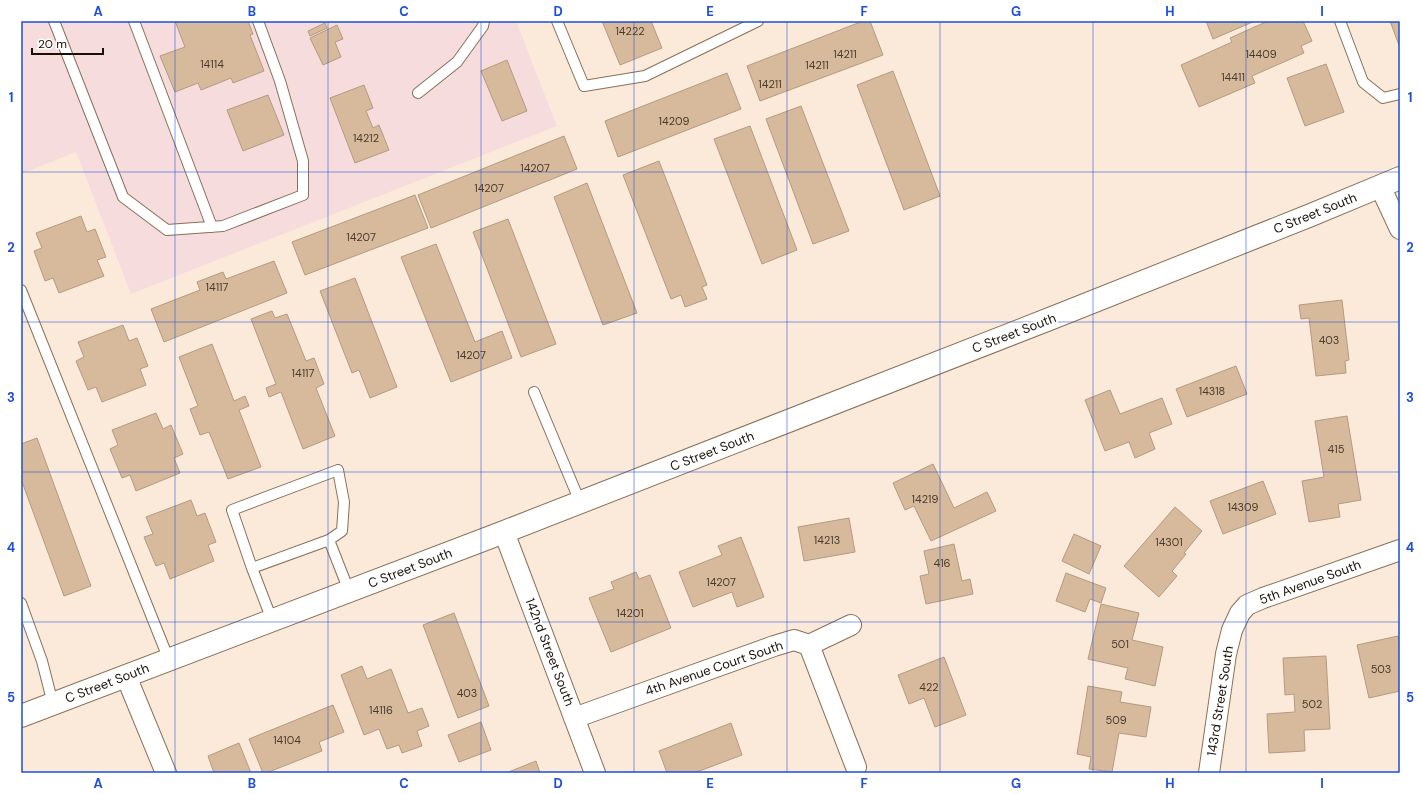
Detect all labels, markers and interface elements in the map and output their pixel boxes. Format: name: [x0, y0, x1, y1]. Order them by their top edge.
text: A: [93, 3, 103, 20]
text: B: [248, 3, 256, 20]
text: C: [399, 3, 409, 20]
text: D: [553, 3, 563, 20]
text: E: [706, 3, 714, 20]
text: F: [860, 3, 868, 20]
text: G: [1011, 3, 1021, 20]
text: H: [1165, 3, 1175, 20]
text: I: [1320, 3, 1324, 20]
house number: 14222: [615, 24, 645, 38]
scale bar: [32, 30, 103, 56]
text: 20 m: [38, 36, 67, 52]
house number: 14211: [833, 47, 857, 61]
house number: 14409: [1245, 47, 1277, 61]
house number: 14114: [200, 57, 224, 71]
house number: 14211: [805, 58, 829, 72]
house number: 14411: [1221, 70, 1245, 84]
house number: 14211: [758, 77, 782, 91]
text: 1: [9, 89, 13, 106]
text: 1: [1408, 89, 1412, 106]
house number: 14209: [659, 114, 689, 128]
house number: 14212: [353, 131, 379, 145]
house number: 14207: [520, 161, 550, 175]
house number: 14207: [474, 181, 504, 195]
street label: C Street South: [1271, 189, 1359, 237]
house number: 14207: [346, 230, 376, 244]
text: 2: [7, 239, 15, 256]
text: 2: [1406, 239, 1414, 256]
house number: 14117: [206, 280, 229, 294]
street label: C Street South: [970, 309, 1058, 357]
house number: 403: [1319, 333, 1339, 347]
house number: 14207: [456, 348, 486, 362]
house number: 14117: [292, 366, 315, 380]
house number: 14318: [1199, 384, 1225, 398]
text: 3: [7, 389, 15, 406]
text: 3: [1406, 389, 1414, 406]
street label: C Street South: [668, 427, 756, 475]
house number: 415: [1328, 442, 1345, 456]
house number: 14219: [912, 492, 938, 506]
house number: 14309: [1227, 500, 1259, 514]
house number: 14213: [814, 533, 840, 547]
house number: 14301: [1155, 535, 1183, 549]
text: 4: [7, 539, 15, 556]
text: 4: [1406, 539, 1414, 556]
street label: C Street South: [366, 544, 454, 592]
house number: 416: [933, 556, 951, 570]
street label: 5th Avenue South: [1257, 556, 1363, 608]
house number: 14207: [706, 575, 736, 589]
street label: 142nd Street South: [522, 596, 578, 708]
house number: 14201: [616, 606, 644, 620]
street label: 4th Avenue Court South: [643, 636, 785, 700]
house number: 501: [1111, 637, 1129, 651]
street label: 143rd Street South: [1203, 645, 1237, 757]
street label: C Street South: [63, 659, 151, 707]
house number: 503: [1371, 662, 1391, 676]
house number: 422: [919, 680, 939, 694]
house number: 403: [457, 686, 477, 700]
text: 5: [7, 689, 15, 706]
text: 5: [1406, 689, 1414, 706]
house number: 502: [1302, 697, 1322, 711]
house number: 14116: [369, 703, 393, 717]
house number: 509: [1105, 713, 1127, 727]
house number: 14104: [273, 733, 301, 747]
text: A: [93, 775, 103, 792]
text: B: [248, 775, 256, 792]
text: C: [399, 775, 409, 792]
text: D: [553, 775, 563, 792]
text: E: [706, 775, 714, 792]
text: F: [860, 775, 868, 792]
text: G: [1011, 775, 1021, 792]
text: H: [1165, 775, 1175, 792]
text: I: [1320, 775, 1324, 792]

